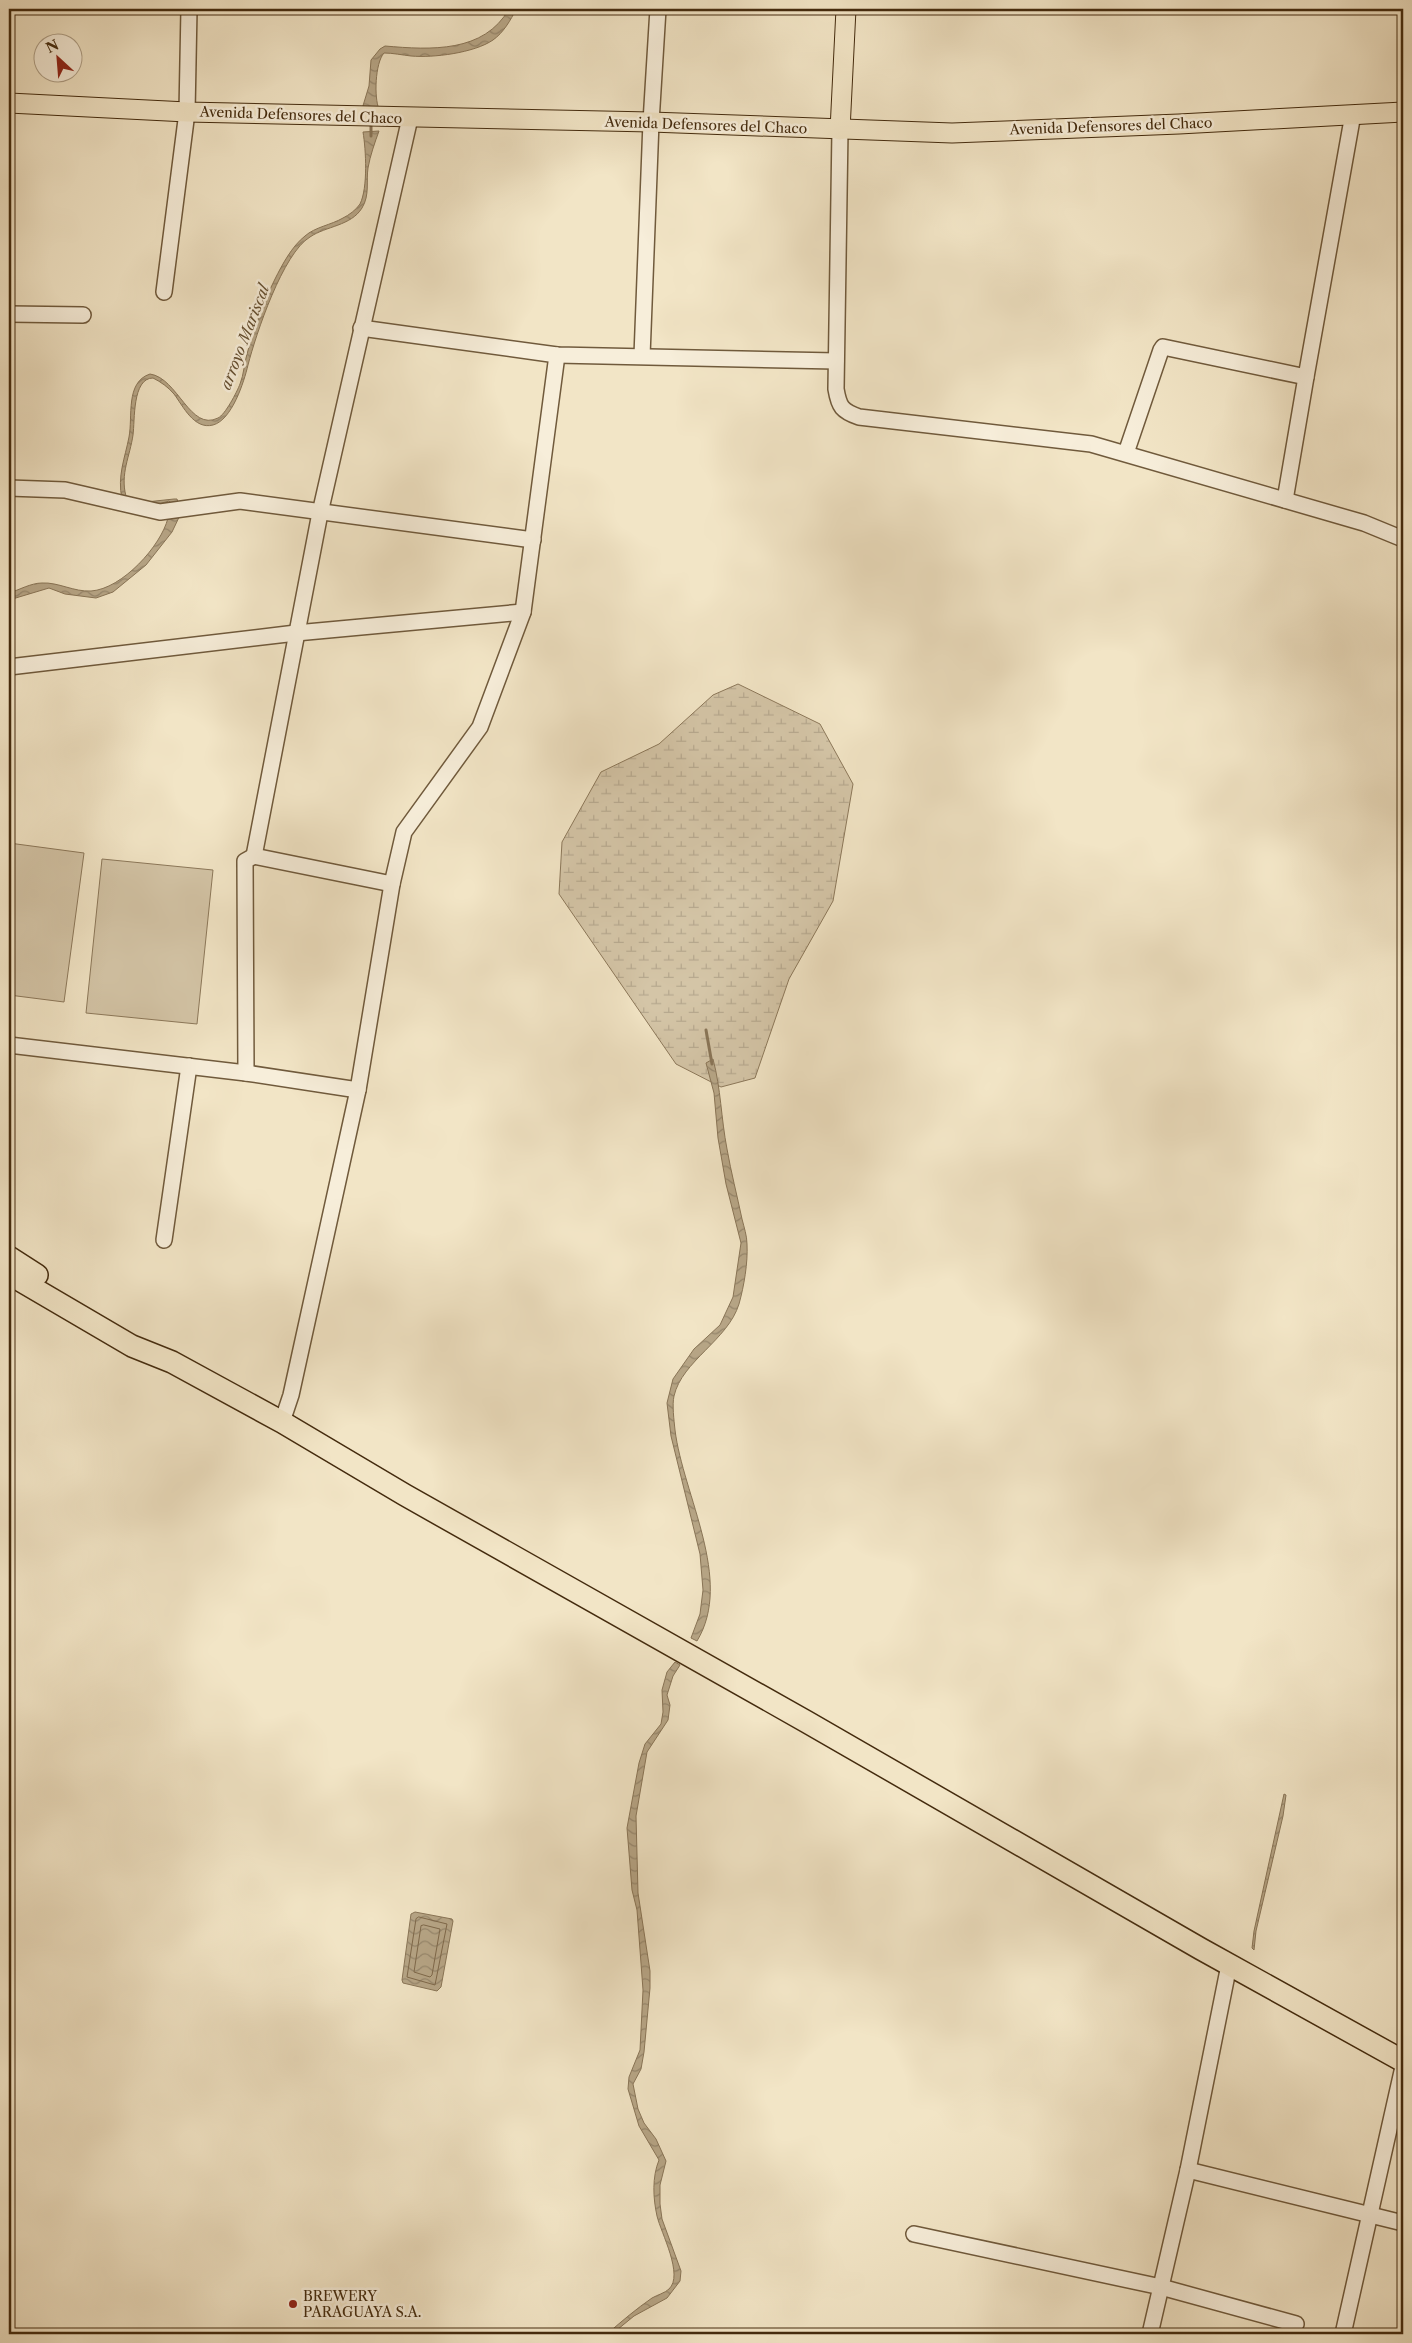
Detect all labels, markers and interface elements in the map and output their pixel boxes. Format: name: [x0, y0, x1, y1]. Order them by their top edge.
north arrow: [32, 32, 82, 82]
text: N: [43, 36, 62, 57]
street label: Avenida Defensores del Chaco: [198, 102, 403, 128]
street label: Avenida Defensores del Chaco: [603, 112, 808, 138]
street label: Avenida Defensores del Chaco: [1008, 113, 1213, 139]
water label: arroyo Mariscal: [216, 279, 274, 392]
place label: BREWERY PARAGUAYA S.A.: [303, 2287, 421, 2321]
marker: BREWERY PARAGUAYA S.A.: [287, 2298, 299, 2310]

